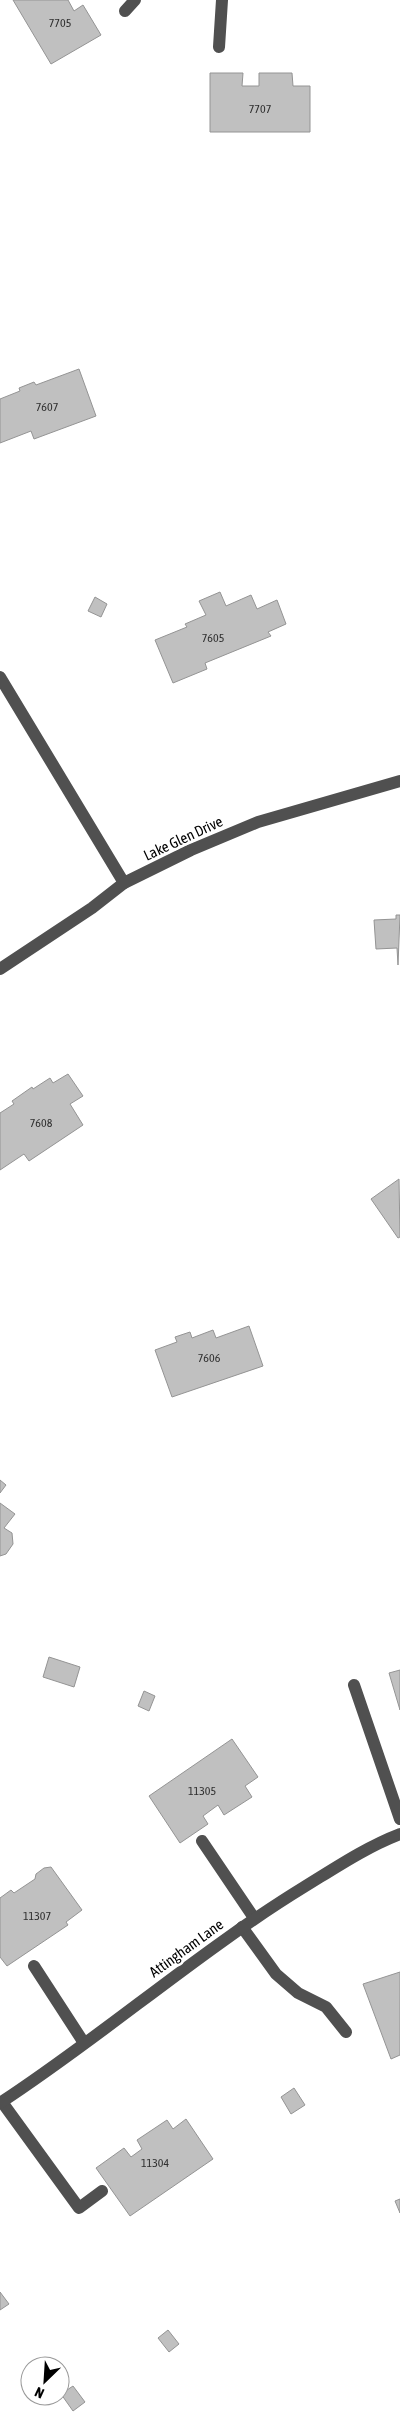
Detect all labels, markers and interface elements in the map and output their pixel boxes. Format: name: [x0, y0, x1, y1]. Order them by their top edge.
house number: 7705: [49, 16, 71, 30]
house number: 7707: [249, 102, 272, 116]
house number: 7607: [36, 400, 59, 414]
house number: 7605: [202, 631, 224, 645]
street label: Lake Glen Drive: [141, 812, 225, 864]
house number: 7608: [30, 1116, 53, 1130]
house number: 7606: [198, 1351, 221, 1365]
house number: 11305: [188, 1784, 216, 1798]
house number: 11307: [23, 1909, 51, 1923]
street label: Attingham Lane: [146, 1915, 226, 1980]
house number: 11304: [141, 2156, 169, 2170]
north arrow: [20, 2356, 70, 2406]
text: N: [32, 2384, 47, 2402]

